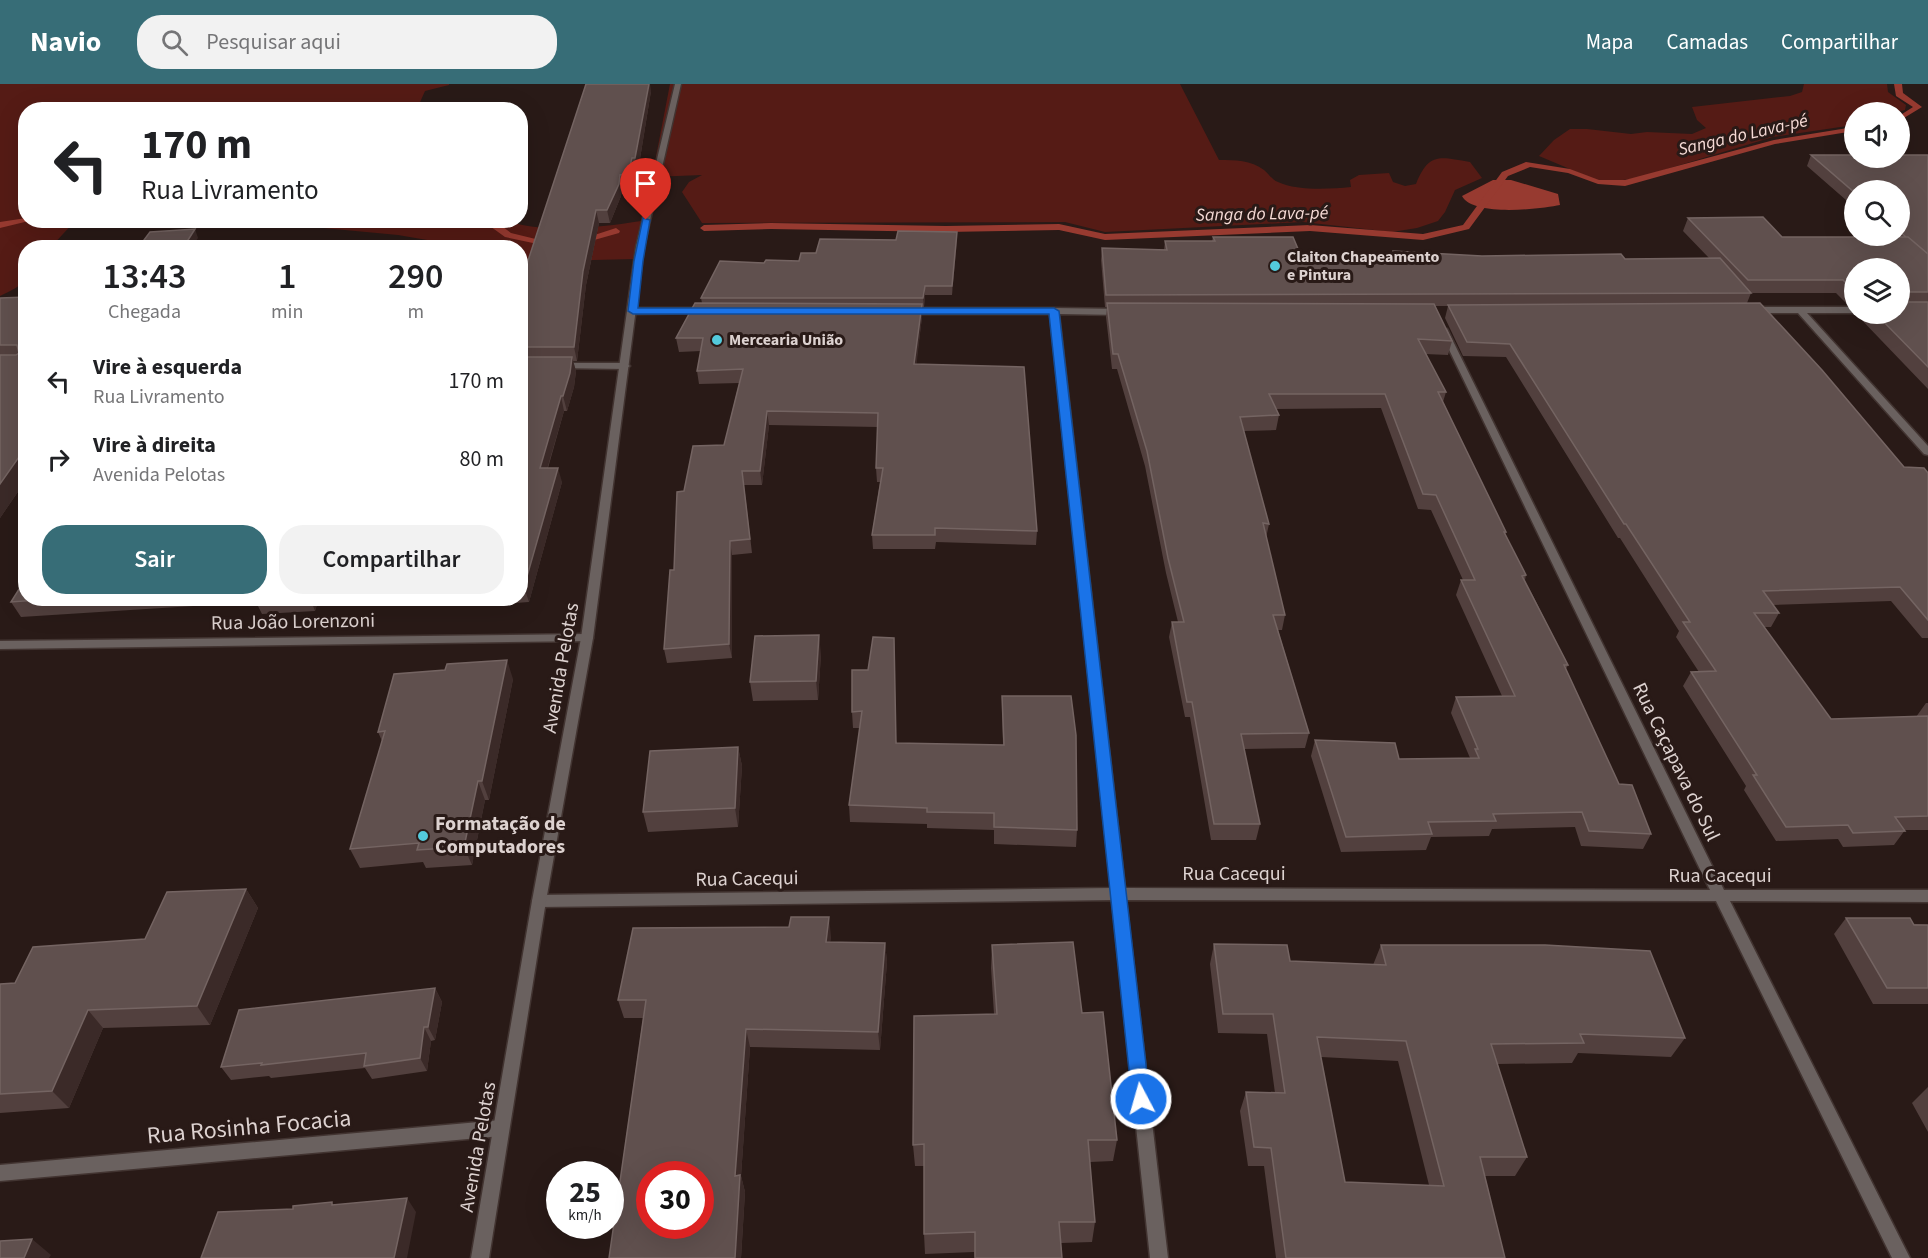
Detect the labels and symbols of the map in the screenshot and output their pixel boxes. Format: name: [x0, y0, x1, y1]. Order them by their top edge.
water label: Sanga do Lava-pé: [1676, 108, 1811, 162]
pin: [620, 158, 671, 220]
water label: Sanga do Lava-pé: [1196, 200, 1329, 228]
place label: Claiton Chapeamento e Pintura: [1287, 246, 1439, 286]
marker: Claiton Chapeamento e Pintura: [1268, 259, 1282, 273]
place label: Mercearia União: [729, 329, 843, 351]
marker: Mercearia União: [710, 333, 724, 347]
street label: Avenida Pelotas: [536, 601, 586, 735]
street label: Rua João Lorenzoni: [211, 607, 375, 637]
street label: Rua Caçapava do Sul: [1625, 678, 1727, 846]
place label: Formatação de Computadores: [435, 810, 566, 861]
marker: Formatação de Computadores: [416, 829, 430, 843]
street label: Rua Cacequi: [1182, 860, 1286, 888]
street label: Rua Cacequi: [1668, 862, 1772, 890]
street label: Rua Cacequi: [695, 864, 799, 894]
position arrow: [1109, 1067, 1173, 1131]
street label: Avenida Pelotas: [453, 1080, 503, 1214]
street label: Rua Rosinha Focacia: [145, 1101, 353, 1153]
speed limit sign: 30: [636, 1161, 714, 1239]

